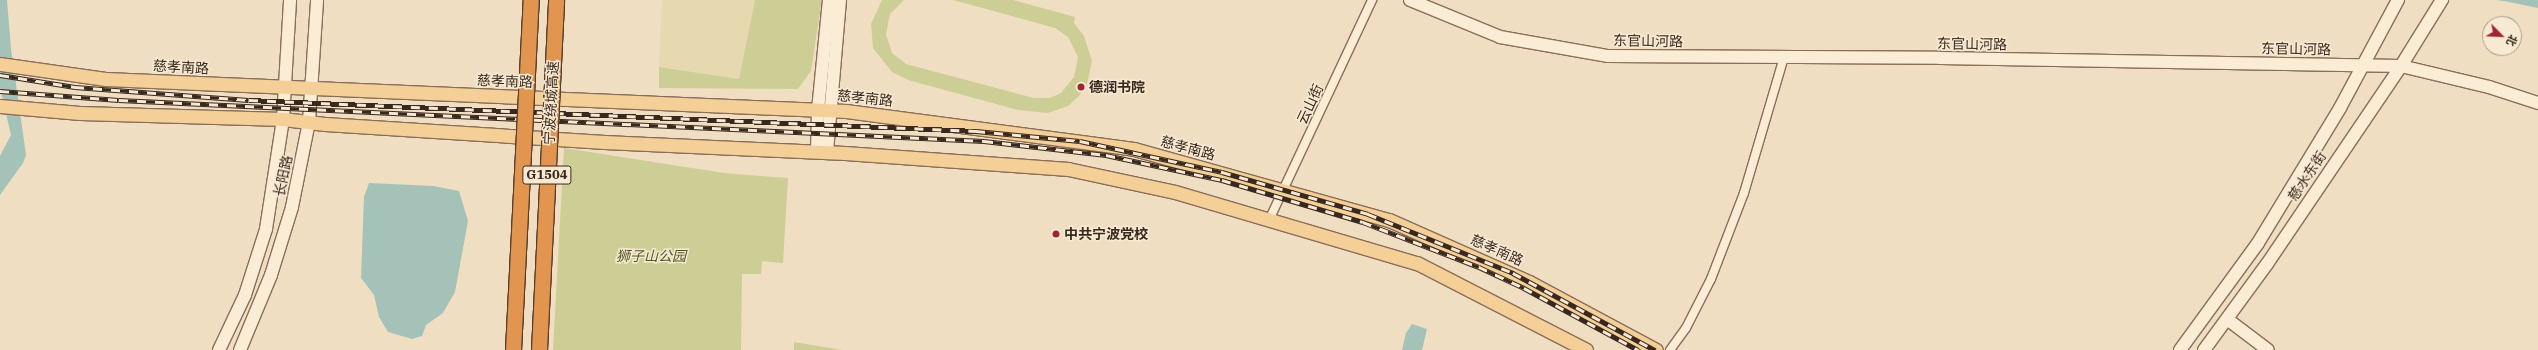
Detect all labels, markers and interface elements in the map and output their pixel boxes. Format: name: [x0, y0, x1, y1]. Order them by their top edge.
north arrow: [2482, 16, 2522, 56]
street label: 东官山河路: [1613, 32, 1683, 50]
text: 北: [2503, 33, 2521, 48]
street label: 东官山河路: [1937, 35, 2007, 53]
street label: 东官山河路: [2261, 40, 2331, 58]
street label: 慈孝南路: [153, 57, 209, 77]
street label: 宁波绕城高速: [540, 61, 562, 145]
street label: 慈孝南路: [477, 72, 533, 90]
place label: 德润书院: [1089, 79, 1145, 95]
street label: 云山街: [1294, 81, 1326, 127]
marker: 德润书院: [1076, 82, 1086, 92]
street label: 慈孝南路: [836, 87, 894, 109]
street label: 慈孝南路: [1159, 133, 1217, 163]
street label: 慈水东街: [2284, 148, 2330, 204]
street label: 长阳路: [270, 154, 296, 198]
road number: G1504: [522, 164, 572, 186]
place label: 中共宁波党校: [1064, 226, 1148, 242]
marker: 中共宁波党校: [1051, 229, 1061, 239]
street label: 慈孝南路: [1468, 231, 1526, 269]
park label: 狮子山公园: [616, 248, 686, 264]

